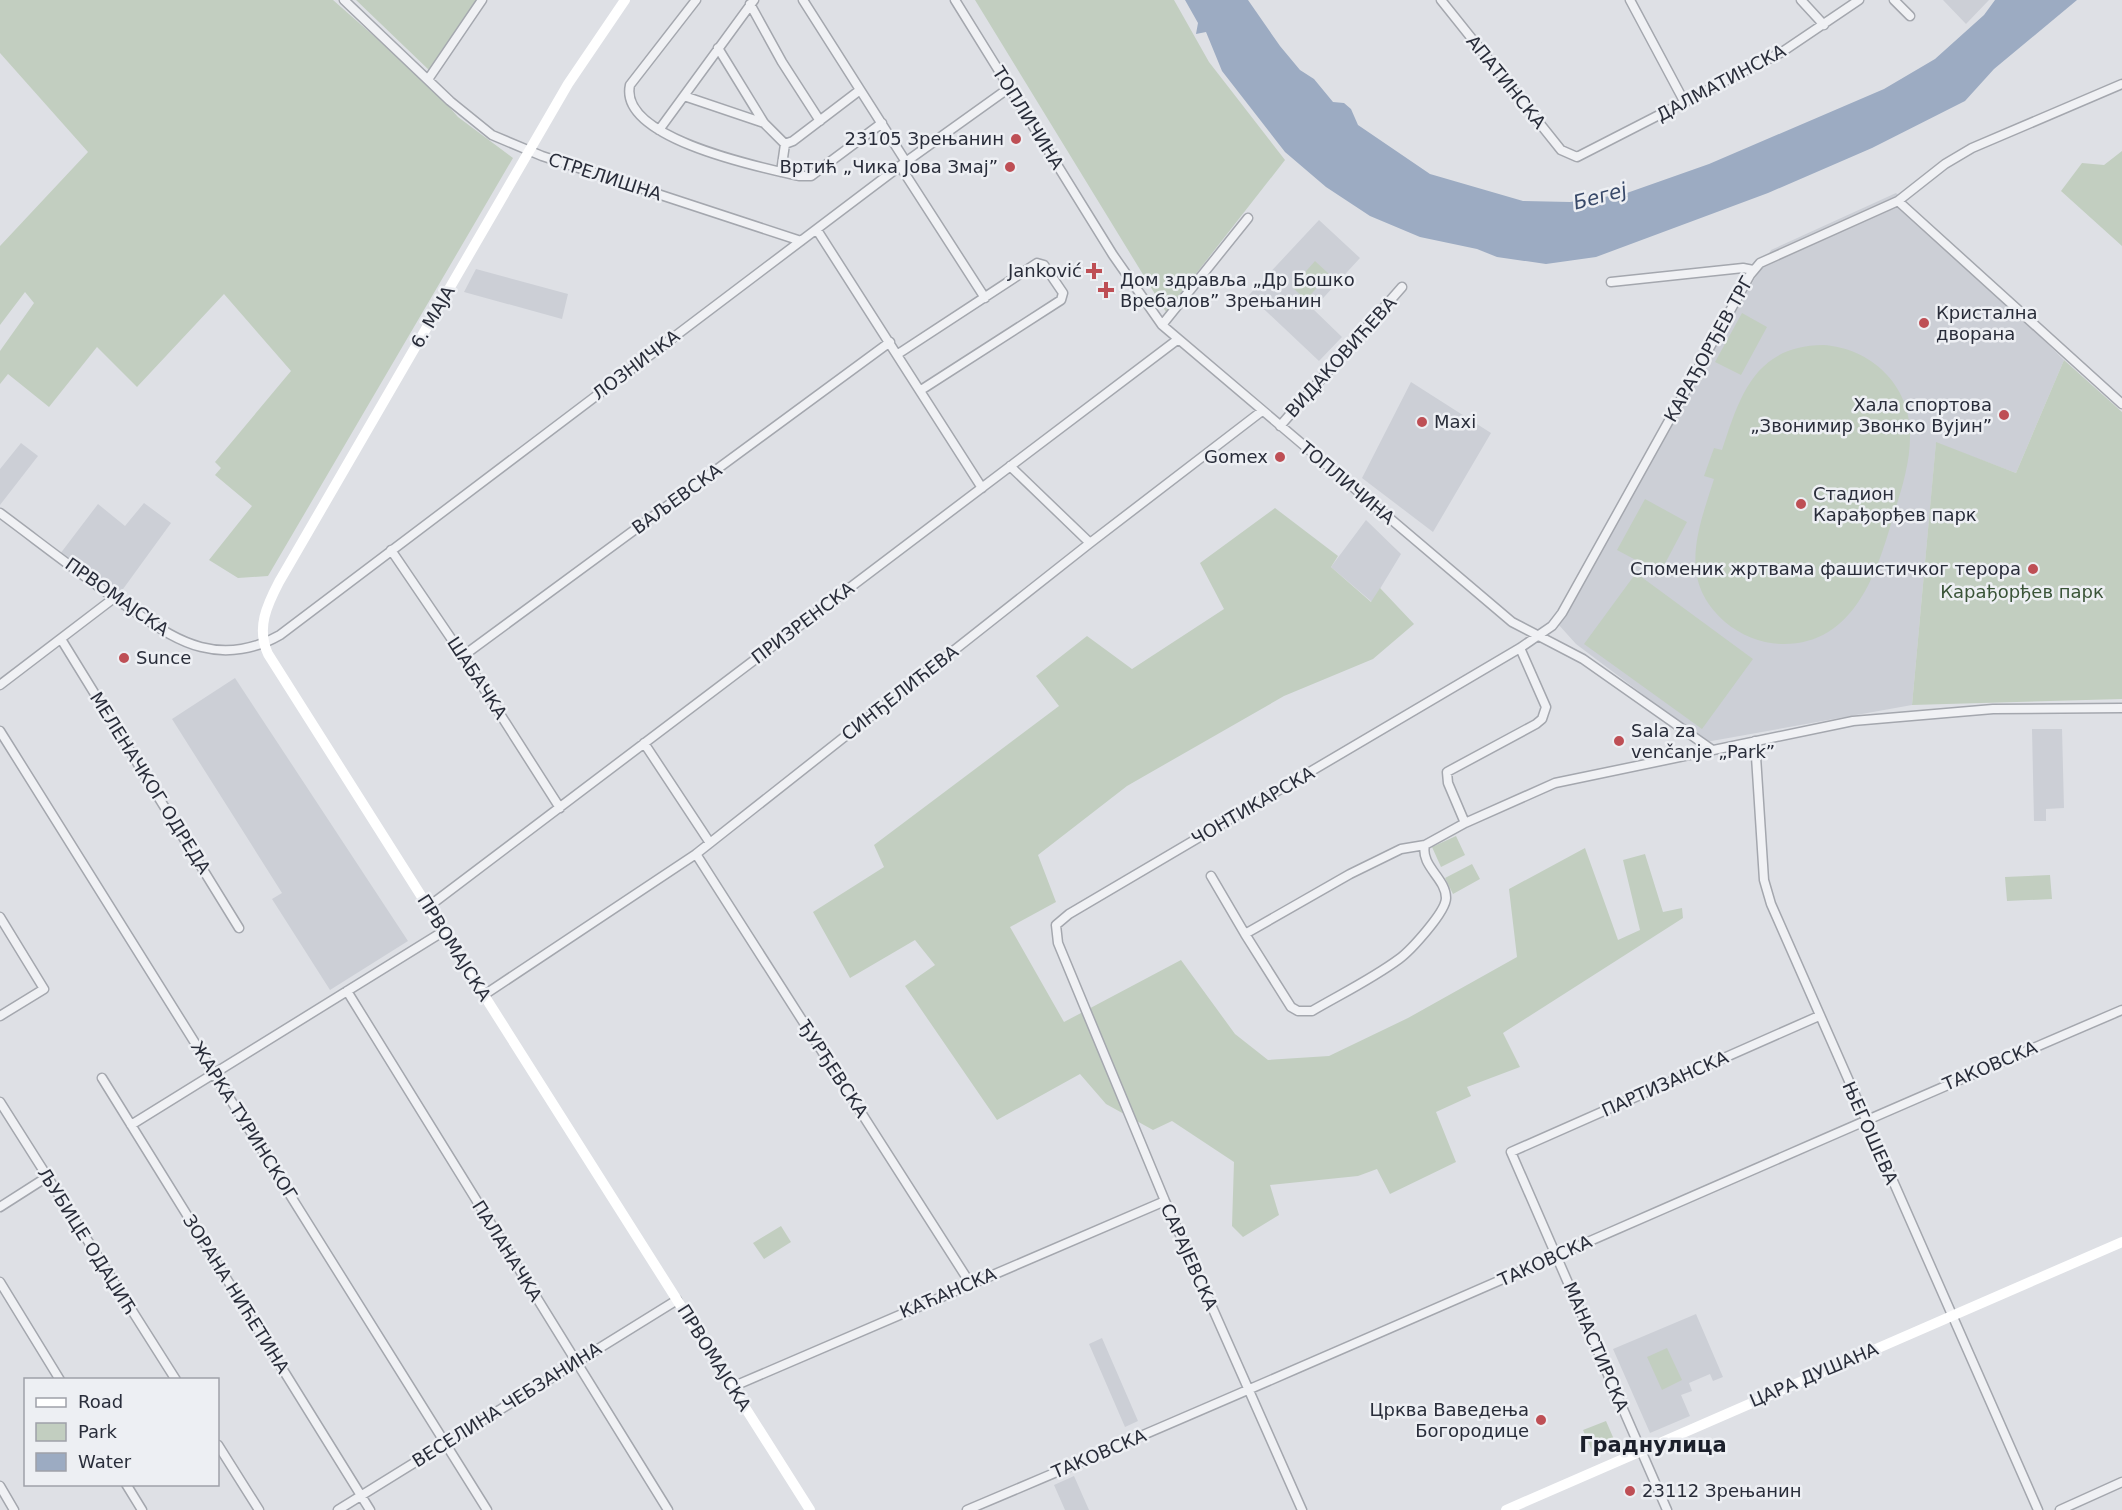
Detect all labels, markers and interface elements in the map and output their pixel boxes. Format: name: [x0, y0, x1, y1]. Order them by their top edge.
street label: АПАТИНСКА: [1462, 31, 1551, 133]
street label: ДАЛМАТИНСКА: [1653, 39, 1790, 125]
street label: ТОПЛИЧИНА: [988, 62, 1069, 174]
place label: 23105 Зрењанин: [845, 128, 1004, 149]
marker: 23105 Зрењанин: [1009, 132, 1023, 146]
street label: СТРЕЛИШНА: [546, 148, 665, 205]
place label: Вртић „Чика Јова Змај”: [779, 156, 998, 177]
marker: Вртић „Чика Јова Змај”: [1003, 160, 1017, 174]
water label: Бегеј: [1571, 177, 1630, 215]
place label: Janković: [1007, 260, 1082, 281]
marker: Janković: [1087, 264, 1101, 278]
place label: Дом здравља „Др Бошко Вребалов” Зрењанин: [1120, 269, 1355, 311]
street label: КАРАЂОРЂЕВ ТРГ: [1660, 272, 1757, 426]
street label: 6. МАЈА: [406, 281, 459, 352]
marker: Дом здравља „Др Бошко Вребалов” Зрењанин: [1097, 281, 1115, 299]
street label: ВИДАКОВИЋЕВА: [1281, 291, 1401, 421]
place label: Кристална дворана: [1936, 302, 2038, 344]
marker: Кристална дворана: [1917, 316, 1931, 330]
street label: ЛОЗНИЧКА: [588, 325, 684, 404]
place label: Хала спортова „Звонимир Звонко Вујин”: [1750, 394, 1992, 436]
marker: Хала спортова „Звонимир Звонко Вујин”: [1997, 408, 2011, 422]
place label: Maxi: [1434, 411, 1476, 432]
marker: Maxi: [1415, 415, 1429, 429]
street label: ТОПЛИЧИНА: [1295, 436, 1400, 529]
place label: Gomex: [1204, 446, 1268, 467]
marker: Gomex: [1273, 450, 1287, 464]
street label: ВАЉЕВСКА: [628, 459, 726, 538]
place label: Стадион Карађорђев парк: [1813, 483, 1977, 525]
marker: Стадион Карађорђев парк: [1794, 497, 1808, 511]
street label: ПРВОМАЈСКА: [61, 553, 174, 640]
place label: Споменик жртвама фашистичког терора: [1630, 558, 2021, 579]
marker: Споменик жртвама фашистичког терора: [2026, 562, 2040, 576]
street label: ПРИЗРЕНСКА: [747, 577, 859, 668]
park label: Карађорђев парк: [1940, 581, 2104, 602]
street label: ШАБАЧКА: [443, 633, 512, 723]
street label: СИНЂЕЛИЋЕВА: [837, 640, 963, 745]
place label: Sunce: [136, 647, 191, 668]
marker: Sunce: [117, 651, 131, 665]
street label: МЕЛЕНАЧКОГ ОДРЕДА: [86, 688, 215, 878]
place label: Sala za venčanje „Park”: [1631, 720, 1775, 762]
marker: Sala za venčanje „Park”: [1612, 734, 1626, 748]
street label: ЧОНТИКАРСКА: [1188, 762, 1318, 849]
street label: ПРВОМАЈСКА: [413, 891, 496, 1005]
street label: ЂУРЂЕВСКА: [794, 1015, 873, 1122]
street label: ТАКОВСКА: [1939, 1036, 2041, 1095]
street label: ЖАРКА ТУРИНСКОГ: [187, 1037, 302, 1204]
street label: ПАРТИЗАНСКА: [1598, 1046, 1732, 1121]
street label: ЊЕГОШЕВА: [1838, 1078, 1903, 1188]
street label: ЉУБИЦЕ ОДАЏИЋ: [34, 1163, 141, 1318]
street label: ПАЛАНАЧКА: [468, 1196, 547, 1306]
street label: САРАЈЕВСКА: [1157, 1200, 1223, 1314]
street label: ЗОРАНА НИЋЕТИНА: [179, 1210, 294, 1378]
street label: ТАКОВСКА: [1494, 1230, 1595, 1291]
street label: КАЋАНСКА: [896, 1263, 1000, 1322]
street label: МАНАСТИРСКА: [1560, 1279, 1634, 1416]
street label: ПРВОМАЈСКА: [673, 1301, 756, 1415]
street label: ВЕСЕЛИНА ЧЕБЗАНИНА: [408, 1337, 606, 1472]
street label: ЦАРА ДУШАНА: [1746, 1338, 1882, 1411]
legend: [24, 1378, 219, 1486]
text: Road: [78, 1391, 123, 1412]
place label: Црква Ваведења Богородице: [1370, 1399, 1529, 1441]
marker: Црква Ваведења Богородице: [1534, 1413, 1548, 1427]
text: Park: [78, 1421, 117, 1442]
street label: ТАКОВСКА: [1048, 1424, 1150, 1483]
district label: Граднулица: [1579, 1433, 1727, 1457]
text: Water: [78, 1451, 132, 1472]
place label: 23112 Зрењанин: [1642, 1480, 1801, 1501]
marker: 23112 Зрењанин: [1623, 1484, 1637, 1498]

